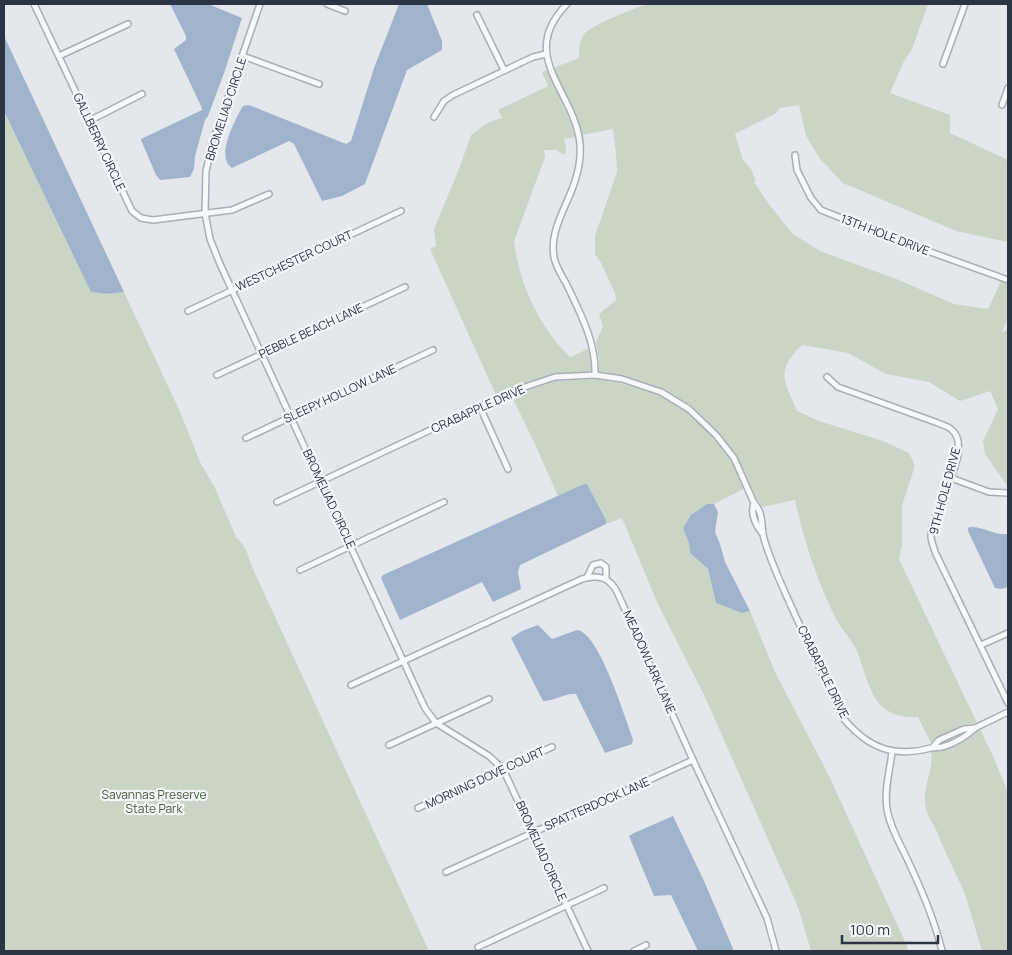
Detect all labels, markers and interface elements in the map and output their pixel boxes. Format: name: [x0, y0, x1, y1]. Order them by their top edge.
street label: BROMELIAD CIRCLE: [201, 55, 250, 163]
street label: GALLBERRY CIRCLE: [69, 90, 130, 194]
street label: 13TH HOLE DRIVE: [838, 210, 932, 259]
street label: WESTCHESTER COURT: [232, 226, 356, 295]
street label: PEBBLE BEACH LANE: [256, 299, 366, 362]
street label: SLEEPY HOLLOW LANE: [281, 360, 399, 427]
street label: CRABAPPLE DRIVE: [428, 380, 528, 437]
street label: 9TH HOLE DRIVE: [925, 445, 964, 537]
street label: BROMELIAD CIRCLE: [299, 446, 360, 551]
street label: MEADOWLARK LANE: [619, 607, 680, 716]
street label: CRABAPPLE DRIVE: [794, 623, 853, 721]
street label: MORNING DOVE COURT: [422, 742, 548, 813]
street label: SPATTERDOCK LANE: [541, 773, 652, 834]
park label: Savannas Preserve State Park: [102, 786, 206, 817]
street label: BROMELIAD CIRCLE: [512, 798, 571, 904]
scale bar: [842, 912, 938, 944]
text: 100 m: [850, 919, 890, 940]

